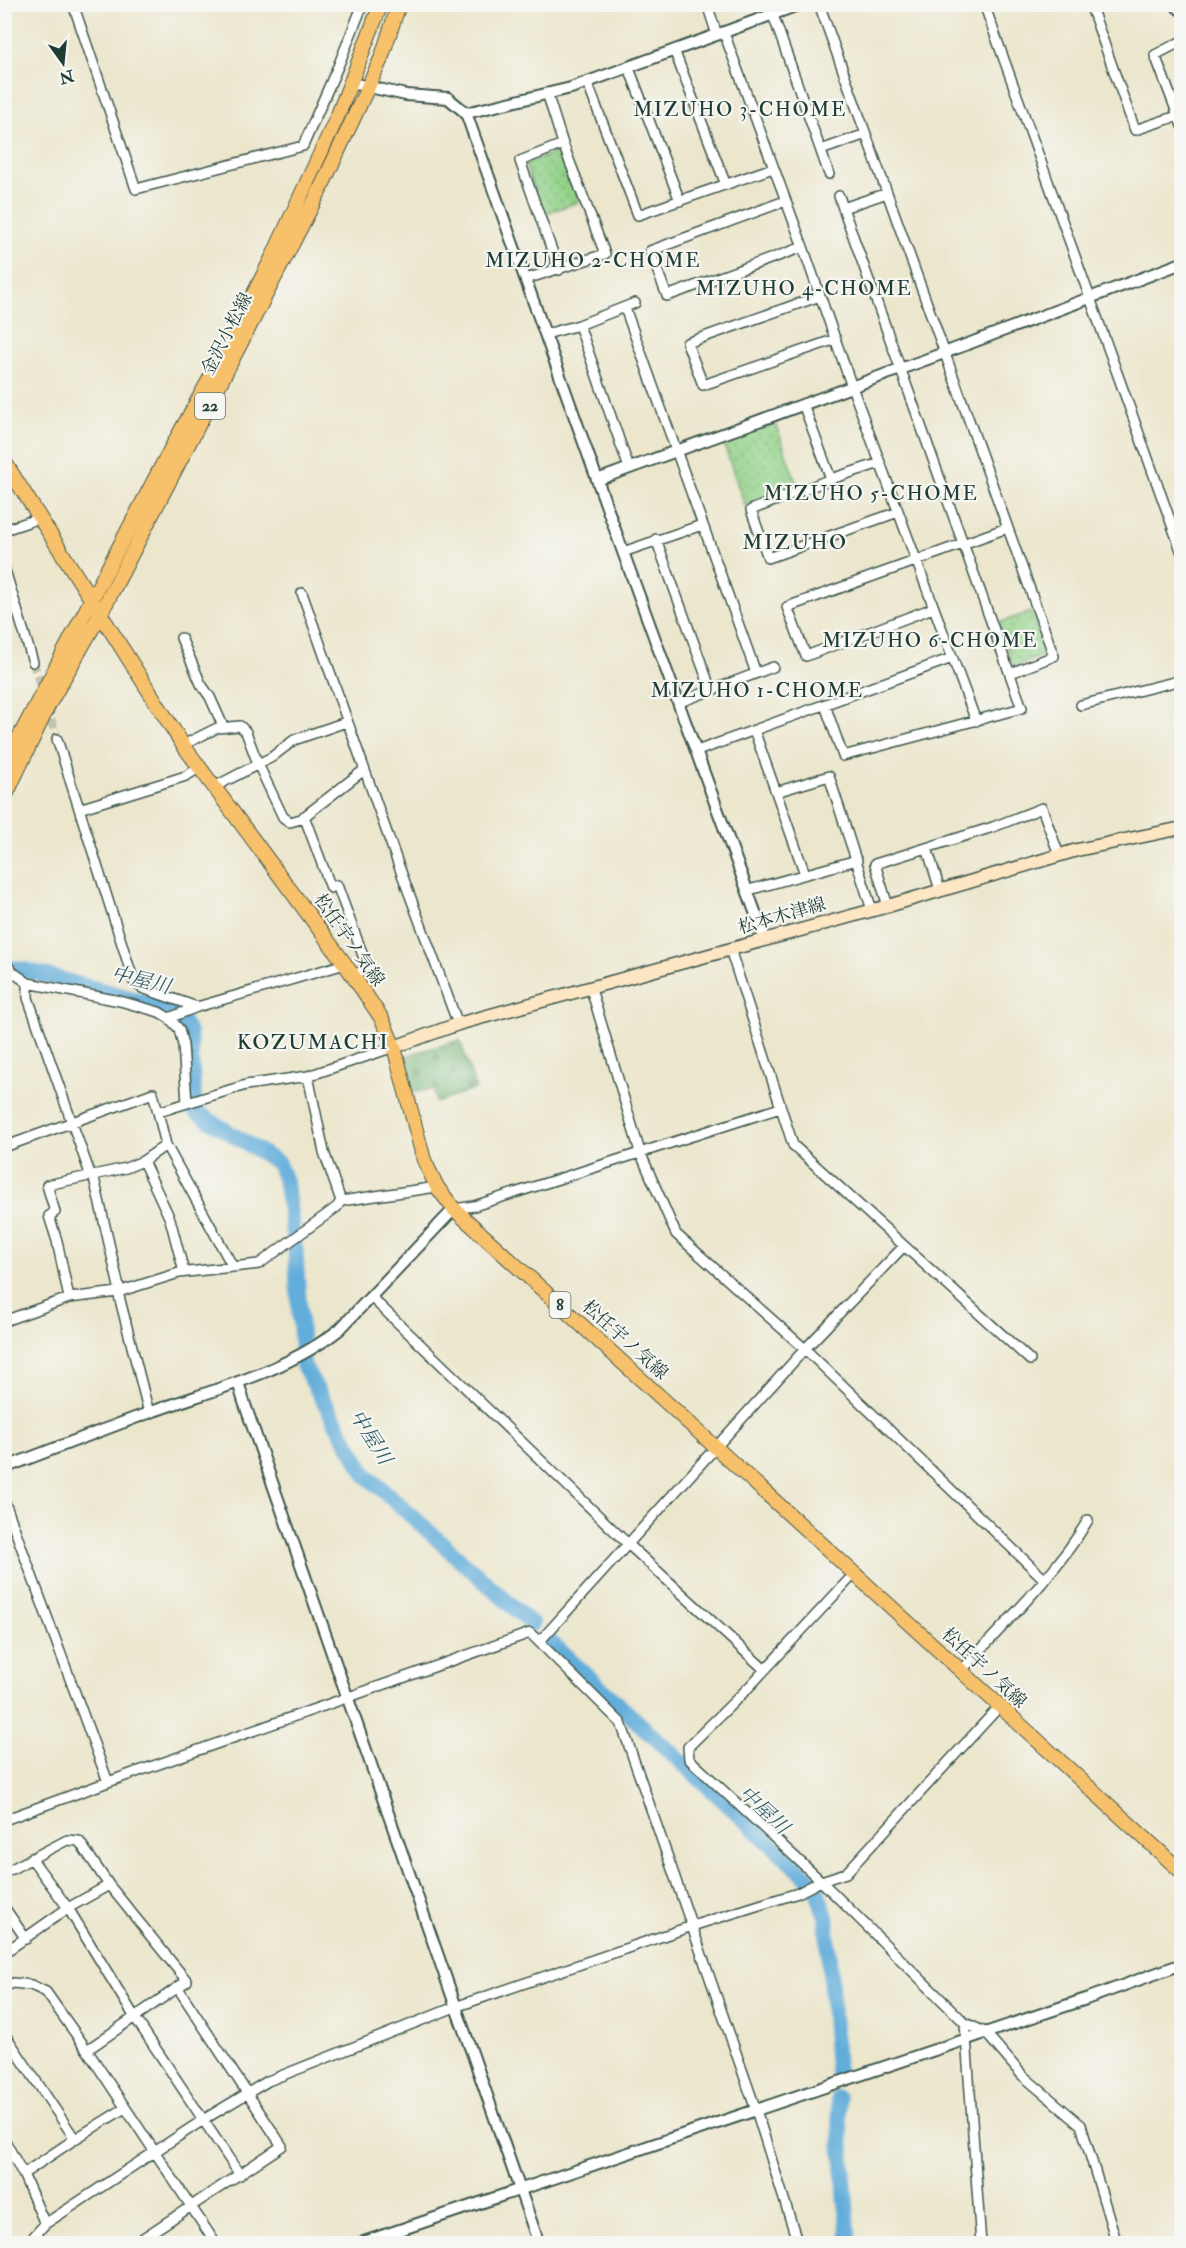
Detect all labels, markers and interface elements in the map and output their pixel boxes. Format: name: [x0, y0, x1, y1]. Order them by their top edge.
north arrow: [33, 33, 93, 93]
text: N: [56, 65, 77, 88]
district label: MIZUHO 3-CHOME: [633, 97, 847, 122]
district label: MIZUHO 2-CHOME: [485, 248, 701, 273]
district label: MIZUHO 4-CHOME: [696, 276, 912, 301]
street label: 金沢小松線: [196, 289, 258, 379]
road number: 22: [195, 393, 225, 419]
district label: MIZUHO 5-CHOME: [764, 481, 978, 506]
district label: MIZUHO: [742, 529, 848, 556]
district label: MIZUHO 6-CHOME: [822, 628, 1038, 653]
district label: MIZUHO 1-CHOME: [650, 678, 864, 703]
street label: 松任宇ノ気線: [309, 889, 389, 991]
street label: 松本木津線: [736, 893, 828, 939]
water label: 中屋川: [109, 961, 175, 1000]
district label: KOZUMACHI: [237, 1029, 389, 1056]
road number: 8: [550, 1292, 570, 1318]
street label: 松任宇ノ気線: [577, 1295, 673, 1385]
water label: 中屋川: [345, 1405, 399, 1471]
street label: 松任宇ノ気線: [937, 1623, 1031, 1713]
water label: 中屋川: [734, 1780, 796, 1841]

